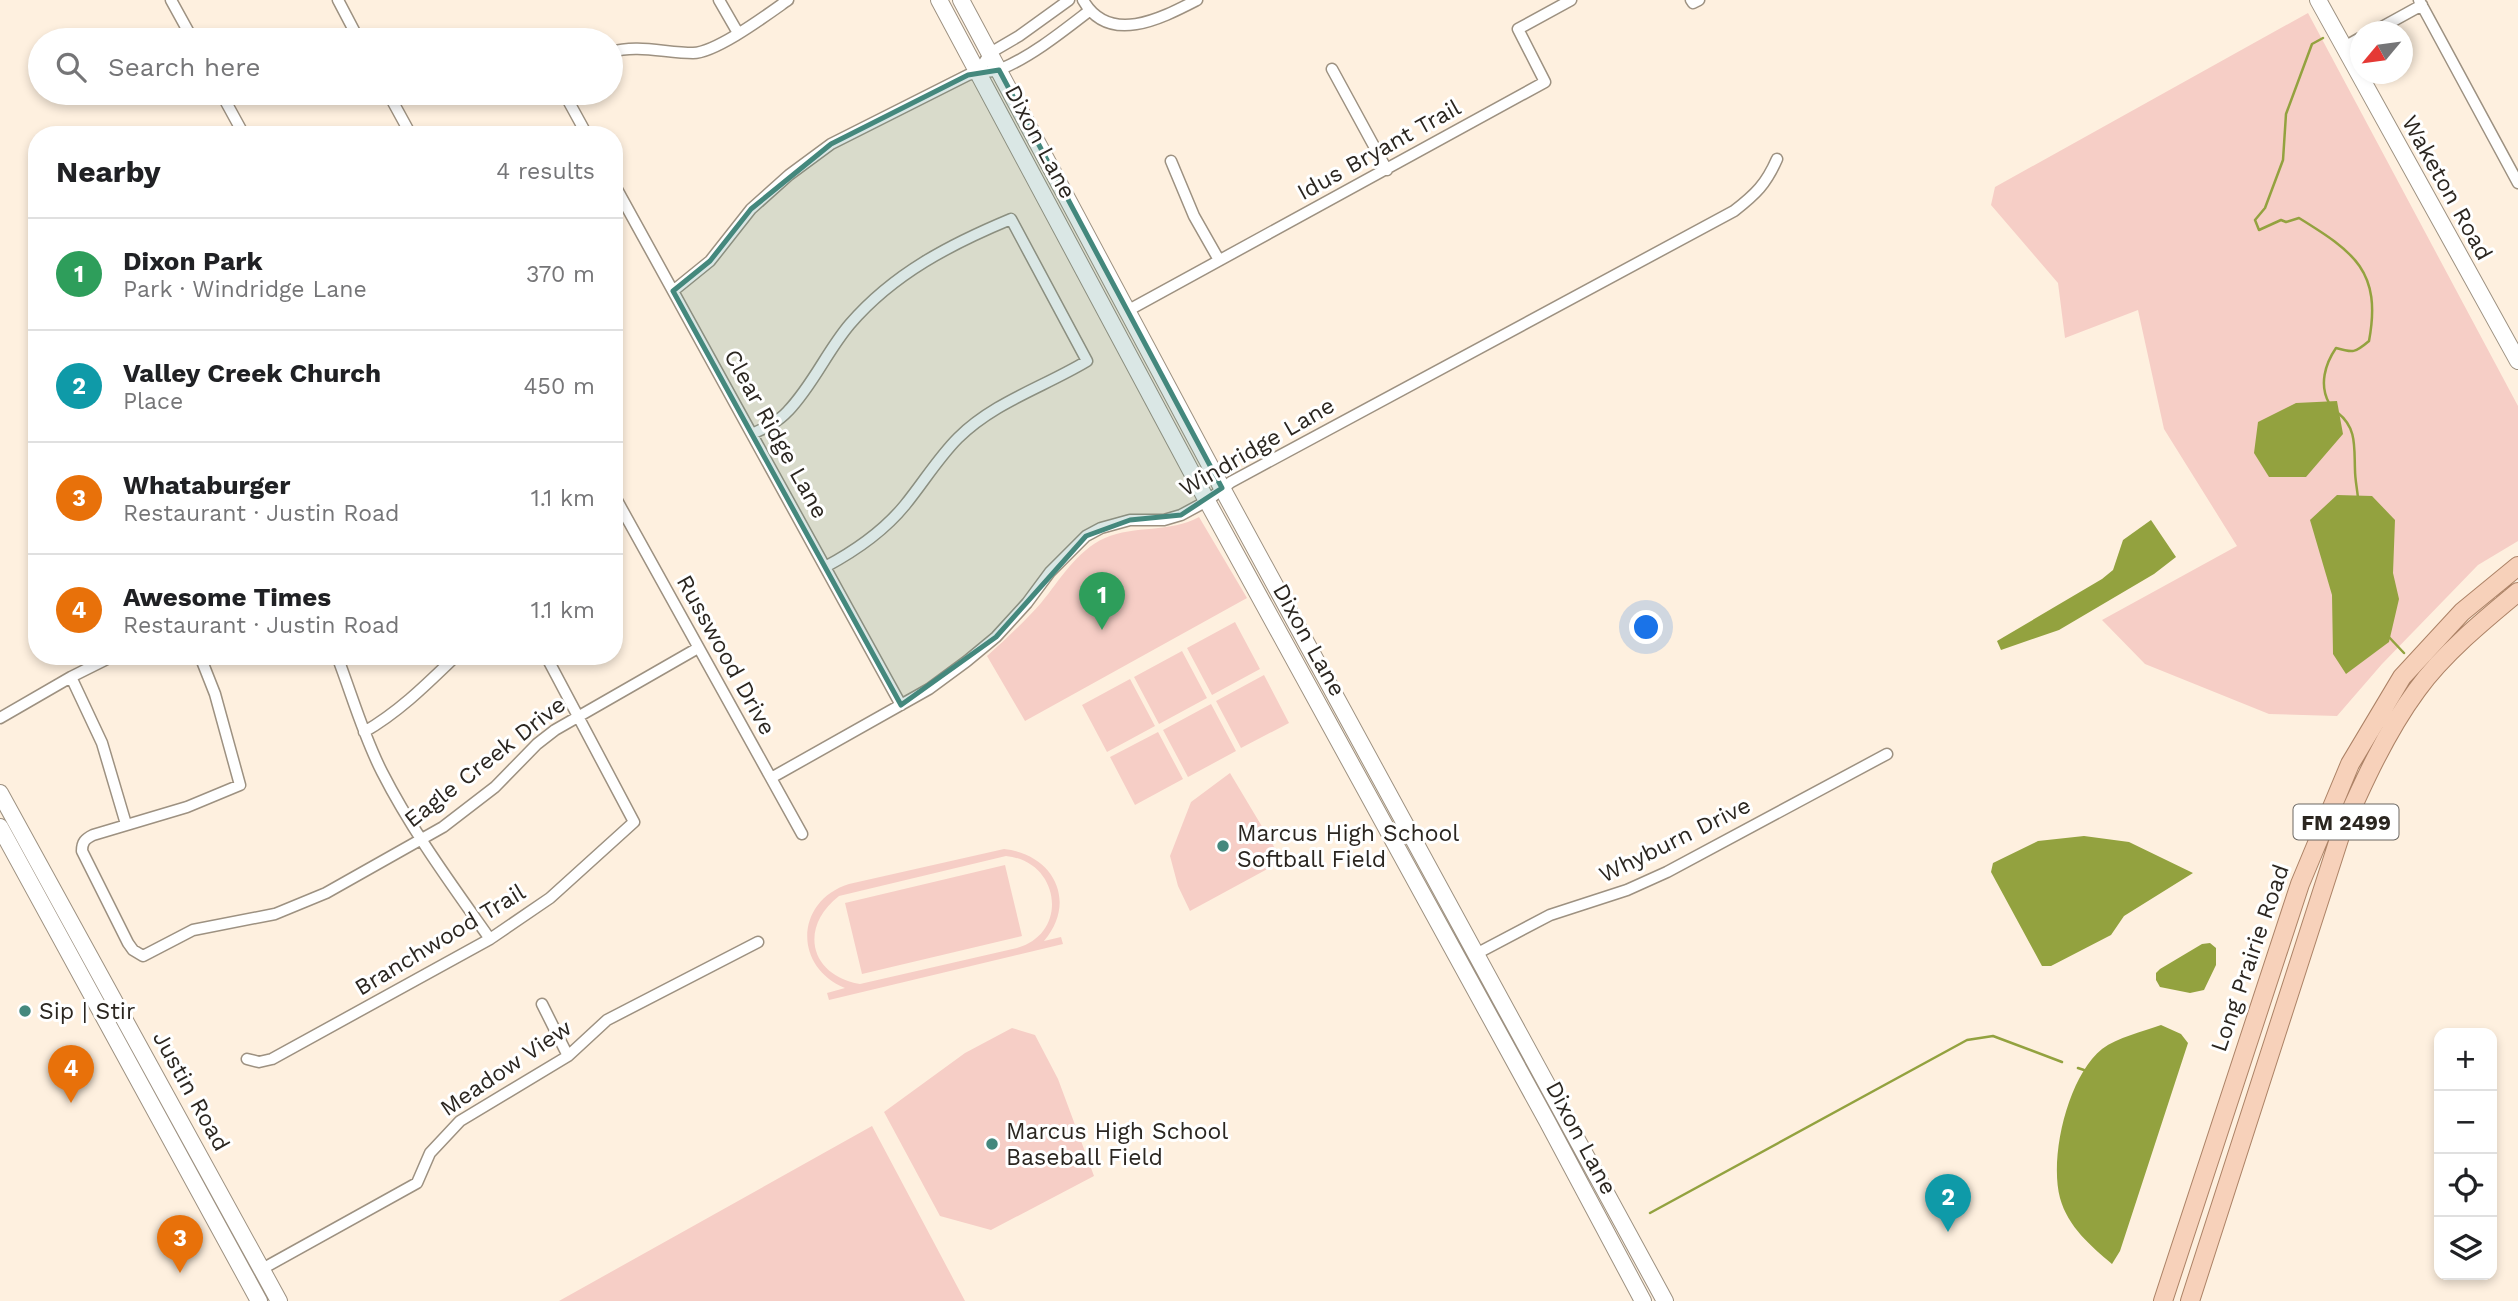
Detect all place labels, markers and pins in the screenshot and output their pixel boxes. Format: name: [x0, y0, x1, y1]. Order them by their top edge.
pin: 1: [1079, 572, 1125, 630]
place label: Marcus High School Softball Field: [1237, 820, 1459, 873]
marker: Marcus High School Softball Field: [1215, 838, 1231, 854]
place label: Sip | Stir: [39, 998, 135, 1025]
marker: Sip | Stir: [17, 1003, 33, 1019]
pin: 4: [48, 1045, 94, 1103]
place label: Marcus High School Baseball Field: [1006, 1118, 1228, 1171]
marker: Marcus High School Baseball Field: [984, 1136, 1000, 1152]
pin: 2: [1925, 1174, 1971, 1232]
pin: 3: [157, 1215, 203, 1273]

